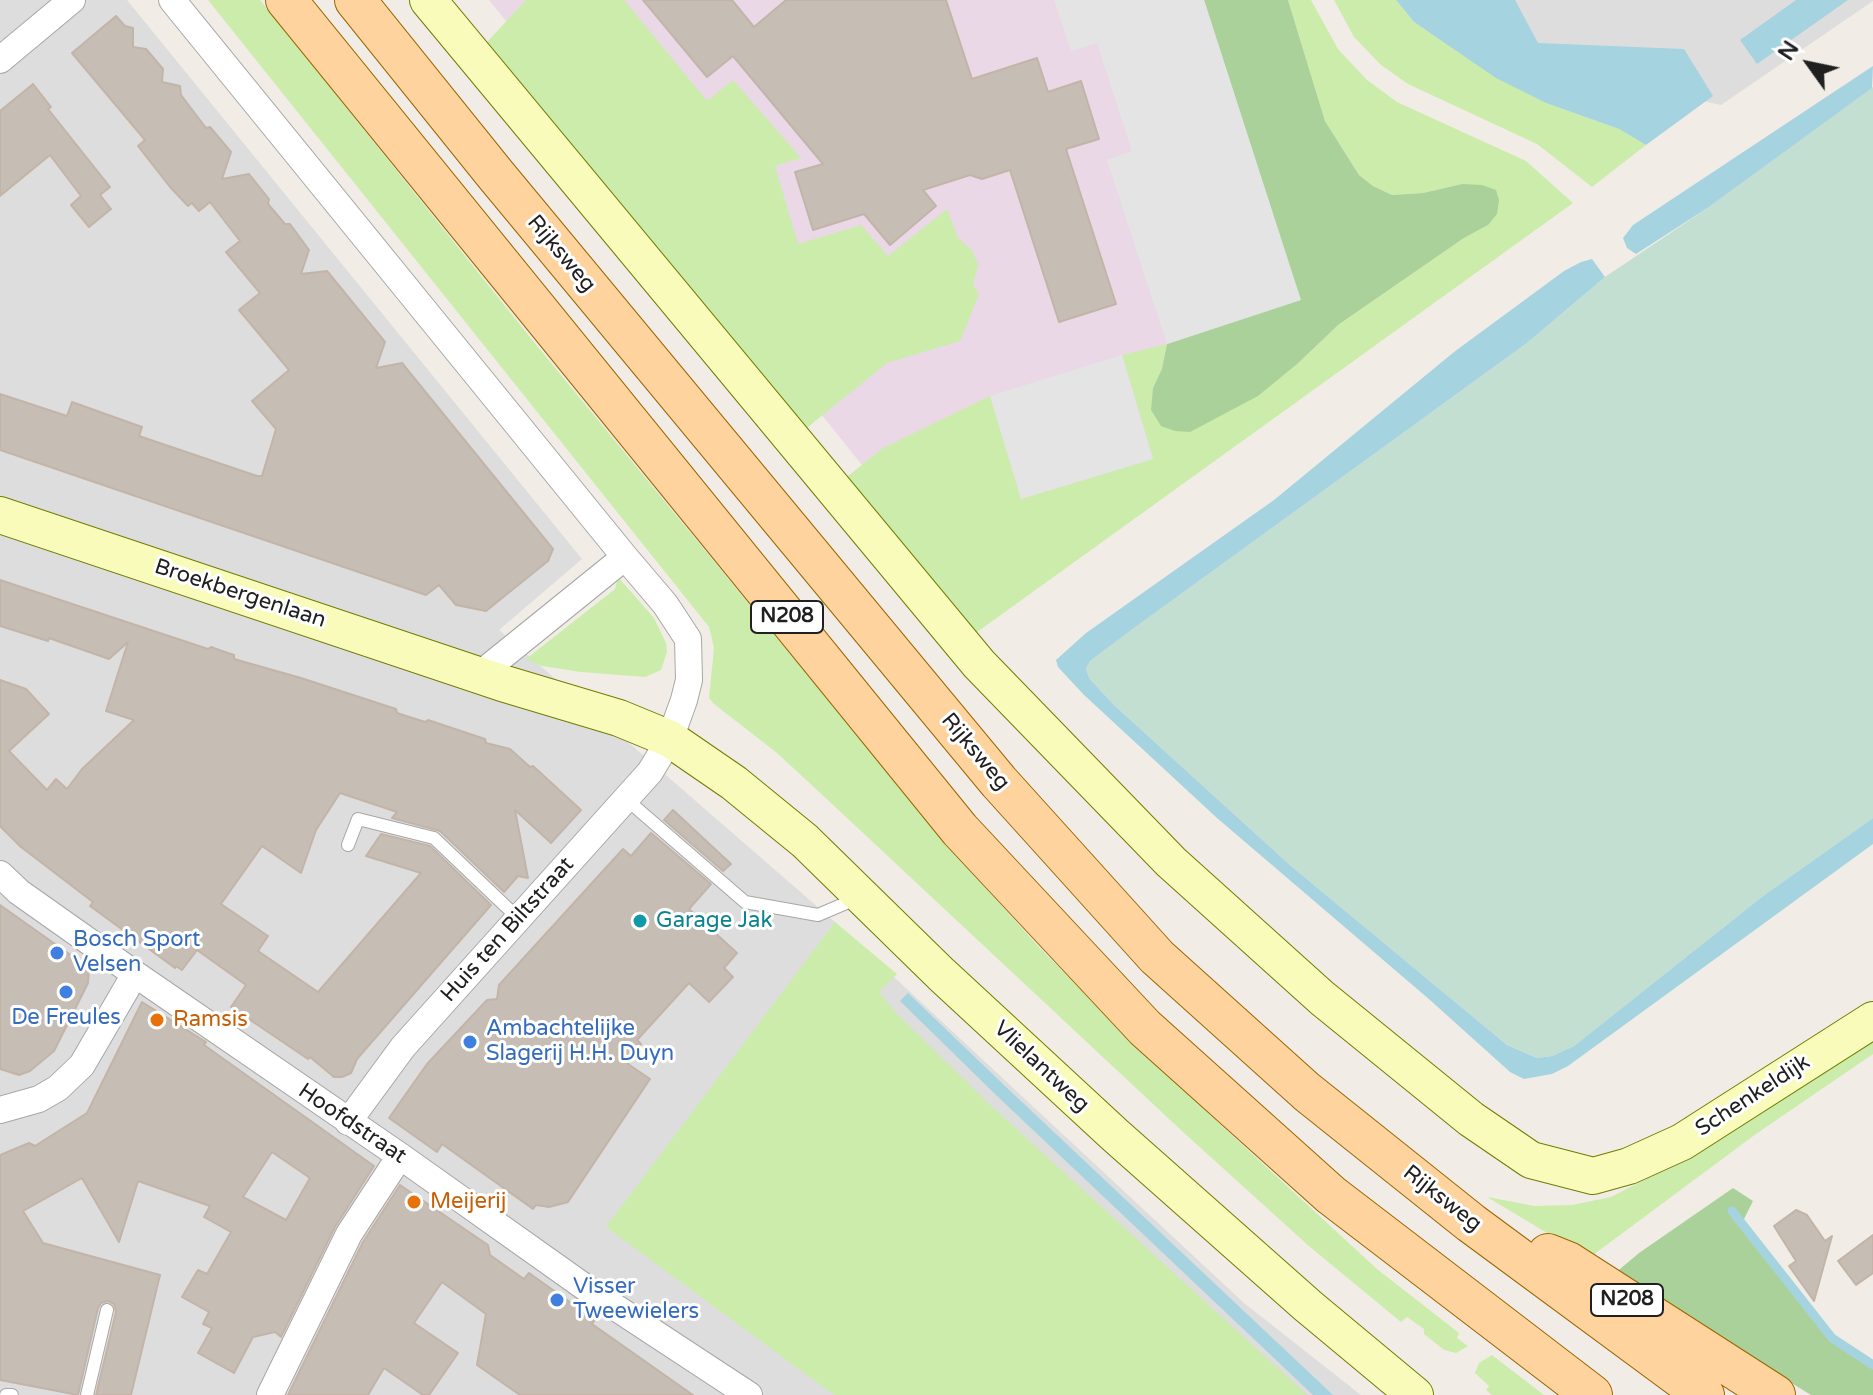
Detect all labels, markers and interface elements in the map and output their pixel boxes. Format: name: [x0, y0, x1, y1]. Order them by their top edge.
north arrow: [1769, 24, 1849, 104]
text: N: [1773, 36, 1805, 65]
street label: Rijksweg: [521, 210, 601, 298]
street label: Broekbergenlaan: [151, 554, 329, 634]
road number: N208: [751, 601, 823, 633]
street label: Rijksweg: [935, 708, 1015, 796]
street label: Huis ten Biltstraat: [436, 852, 580, 1008]
place label: Garage Jak: [656, 908, 772, 934]
marker: Garage Jak: [631, 912, 649, 930]
place label: Bosch Sport Velsen: [73, 927, 200, 978]
marker: Bosch Sport Velsen: [48, 944, 66, 962]
marker: De Freules: [57, 983, 75, 1001]
place label: De Freules: [11, 1005, 121, 1031]
place label: Ramsis: [173, 1007, 248, 1033]
marker: Ramsis: [148, 1011, 166, 1029]
place label: Ambachtelijke Slagerij H.H. Duyn: [486, 1016, 674, 1068]
street label: Vlielantweg: [988, 1016, 1094, 1118]
marker: Ambachtelijke Slagerij H.H. Duyn: [461, 1033, 479, 1051]
street label: Schenkeldijk: [1691, 1049, 1815, 1143]
street label: Hoofdstraat: [293, 1078, 411, 1170]
street label: Rijksweg: [1397, 1160, 1487, 1238]
place label: Meijerij: [430, 1189, 506, 1215]
marker: Meijerij: [405, 1193, 423, 1211]
place label: Visser Tweewielers: [573, 1274, 699, 1326]
road number: N208: [1591, 1284, 1663, 1316]
marker: Visser Tweewielers: [548, 1291, 566, 1309]

